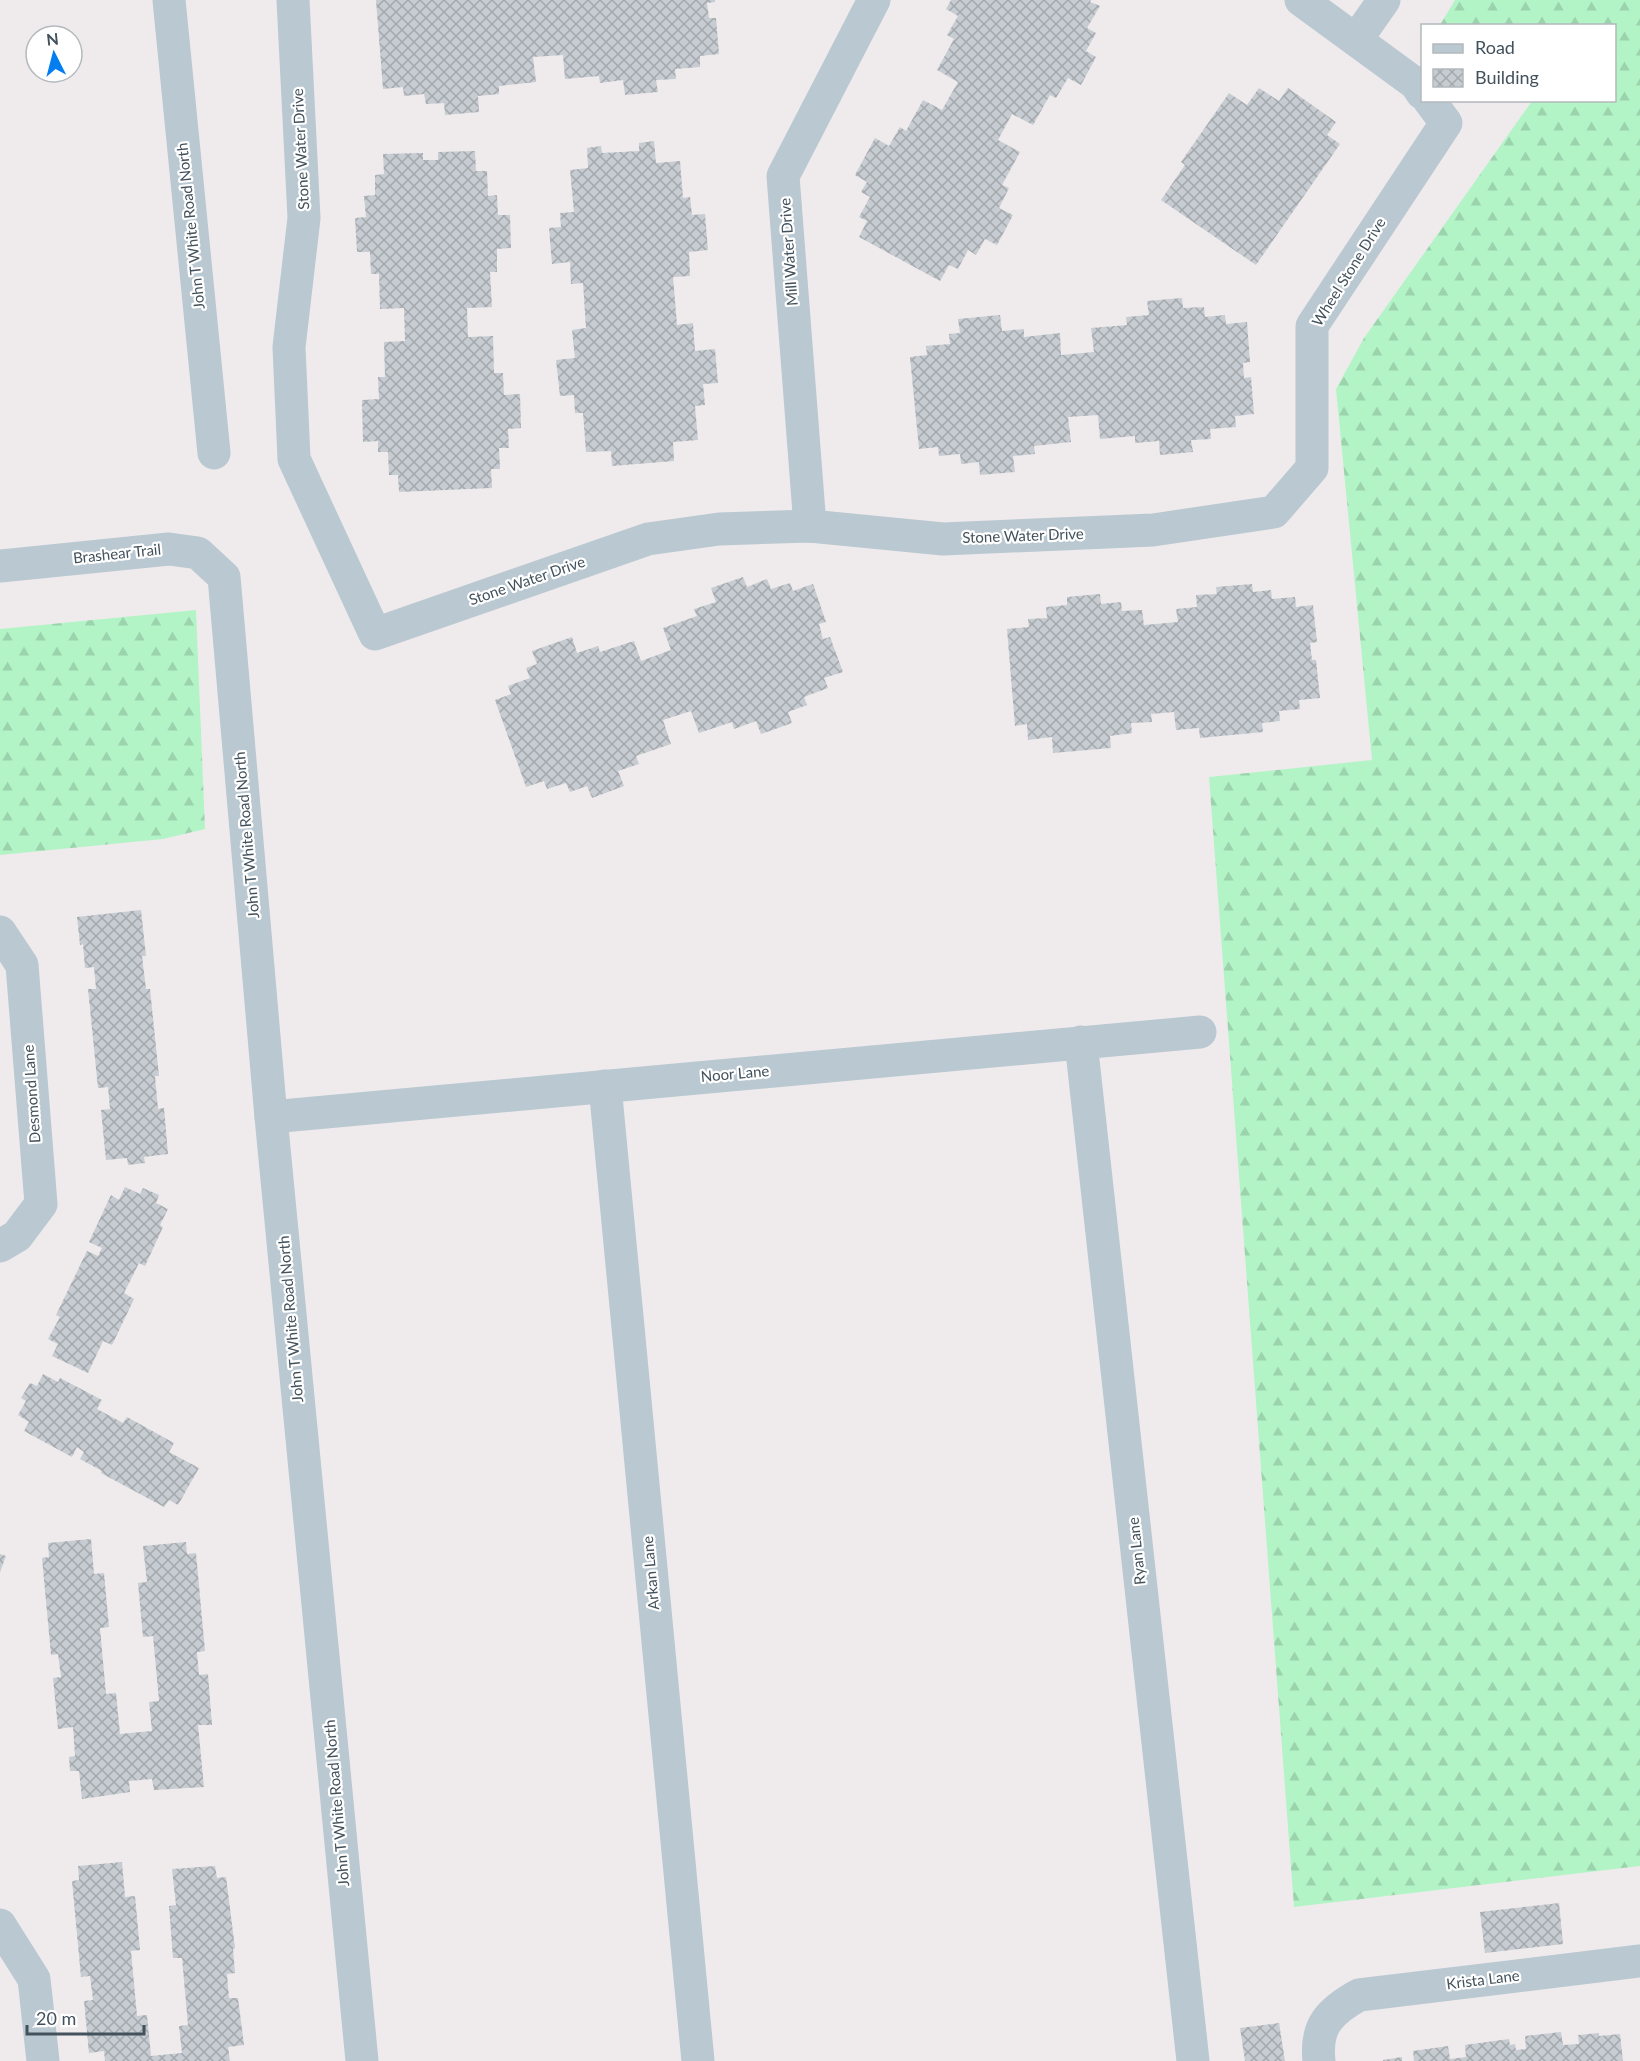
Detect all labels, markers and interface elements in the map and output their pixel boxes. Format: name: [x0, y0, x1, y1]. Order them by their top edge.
north arrow: [24, 24, 84, 84]
legend: [1421, 24, 1616, 102]
text: N: [45, 28, 60, 49]
text: Road: [1475, 36, 1515, 58]
text: Building: [1475, 66, 1539, 88]
street label: Stone Water Drive: [288, 88, 312, 210]
street label: John T White Road North: [172, 142, 208, 310]
street label: Mill Water Drive: [775, 197, 801, 307]
street label: Wheel Stone Drive: [1308, 214, 1389, 329]
street label: Stone Water Drive: [962, 524, 1084, 546]
street label: Brashear Trail: [72, 539, 162, 567]
street label: Stone Water Drive: [466, 552, 587, 608]
street label: John T White Road North: [230, 751, 262, 919]
street label: Desmond Lane: [19, 1044, 43, 1144]
street label: Noor Lane: [700, 1061, 770, 1085]
street label: John T White Road North: [274, 1235, 306, 1403]
street label: Ryan Lane: [1124, 1516, 1149, 1586]
street label: Arkan Lane: [638, 1535, 662, 1611]
street label: John T White Road North: [320, 1719, 352, 1887]
street label: Krista Lane: [1445, 1966, 1521, 1992]
scale bar: [27, 1998, 144, 2036]
text: 20 m: [36, 2007, 76, 2029]

